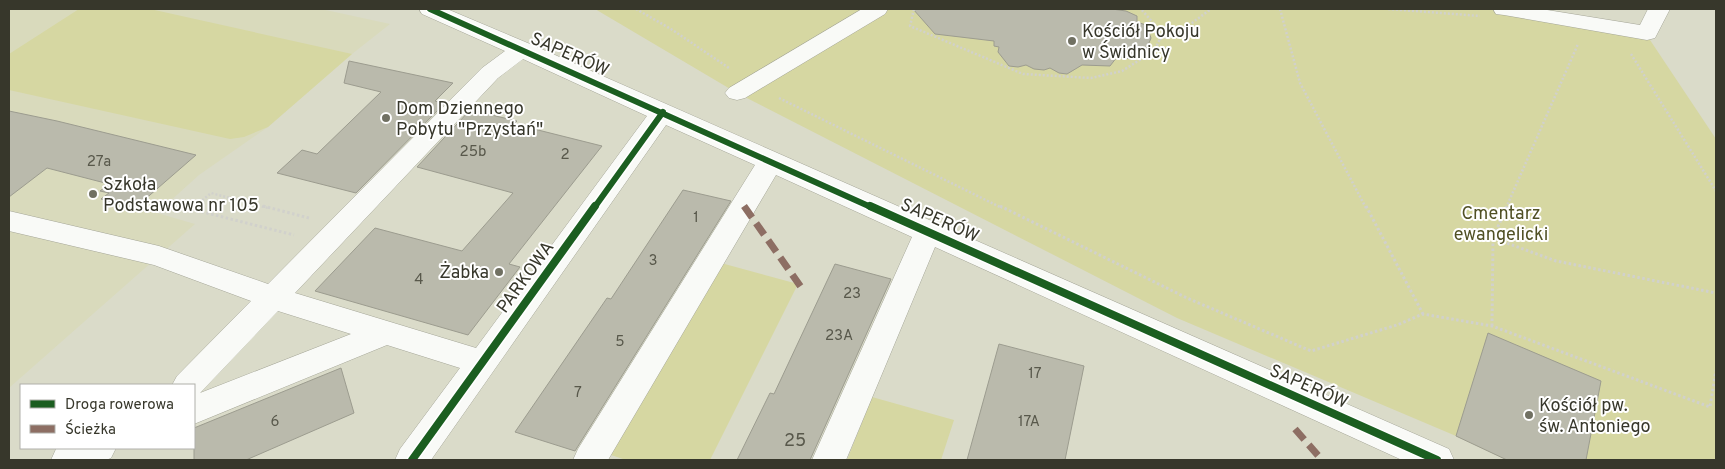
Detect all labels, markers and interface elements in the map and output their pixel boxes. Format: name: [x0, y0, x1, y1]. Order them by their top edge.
place label: Kościół Pokoju w Świdnicy: [1082, 21, 1200, 65]
street label: SAPERÓW: [527, 26, 613, 83]
marker: Kościół Pokoju w Świdnicy: [1066, 35, 1078, 47]
place label: Dom Dziennego Pobytu "Przystań": [396, 98, 543, 142]
marker: Dom Dziennego Pobytu "Przystań": [380, 112, 392, 124]
house number: 25b: [460, 143, 486, 162]
house number: 2: [560, 146, 570, 165]
house number: 27a: [87, 153, 111, 172]
place label: Szkoła Podstawowa nr 105: [103, 174, 259, 218]
marker: Szkoła Podstawowa nr 105: [87, 188, 99, 200]
street label: SAPERÓW: [897, 192, 983, 249]
park label: Cmentarz ewangelicki: [1454, 203, 1548, 247]
house number: 1: [693, 209, 699, 228]
street label: PARKOWA: [492, 237, 560, 318]
house number: 3: [648, 252, 658, 271]
place label: Żabka: [439, 260, 489, 285]
marker: Żabka: [493, 266, 505, 278]
house number: 4: [414, 271, 424, 290]
house number: 23: [843, 285, 861, 304]
house number: 23A: [825, 327, 853, 346]
house number: 5: [615, 333, 625, 352]
street label: SAPERÓW: [1266, 358, 1352, 415]
house number: 17: [1028, 365, 1042, 384]
legend: [20, 384, 195, 449]
house number: 7: [574, 384, 582, 403]
place label: Kościół pw. św. Antoniego: [1539, 395, 1651, 439]
text: Droga rowerowa: [65, 396, 174, 415]
marker: Kościół pw. św. Antoniego: [1523, 409, 1535, 421]
house number: 6: [271, 413, 280, 432]
house number: 17A: [1018, 413, 1040, 432]
text: Ścieżka: [65, 419, 116, 440]
house number: 25: [784, 430, 806, 453]

